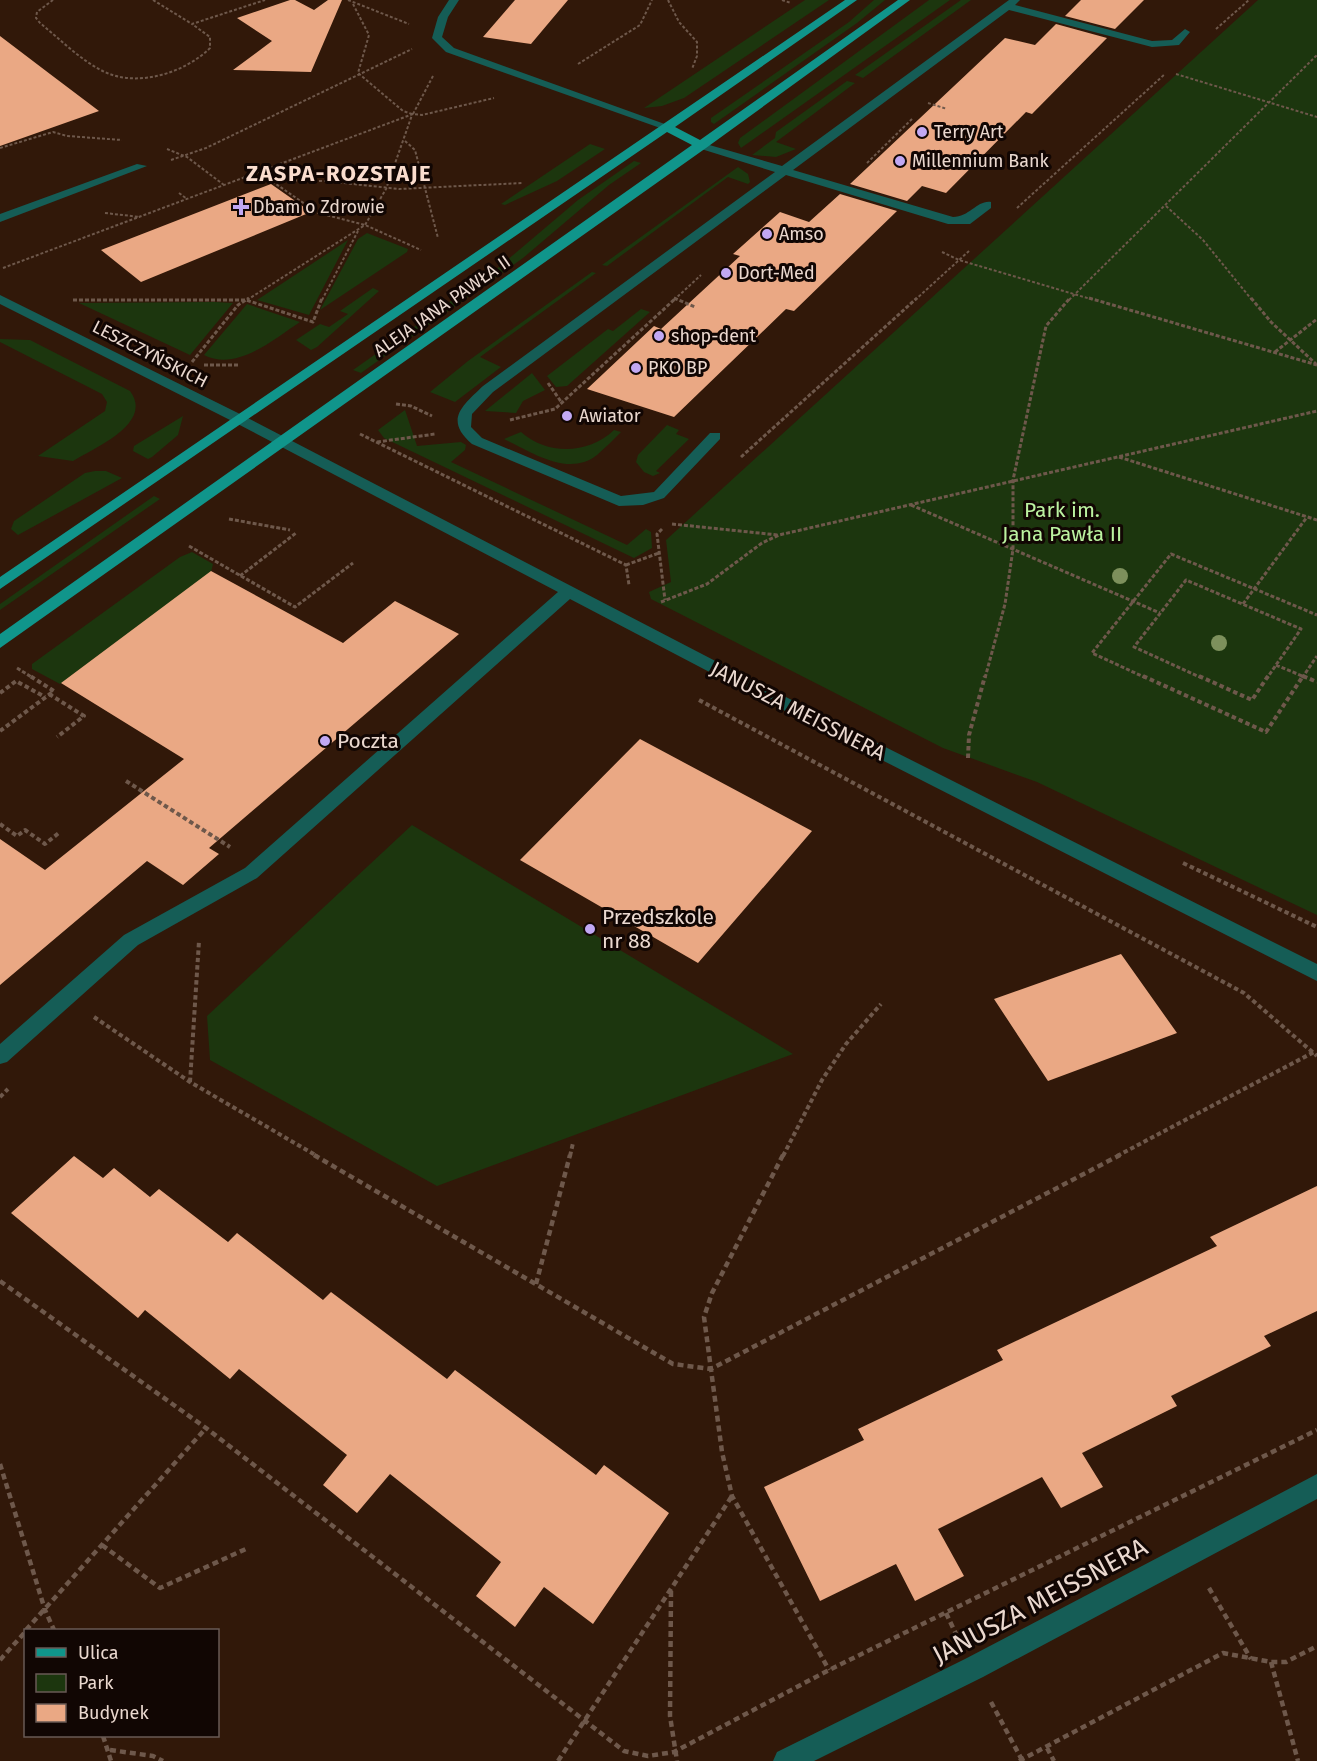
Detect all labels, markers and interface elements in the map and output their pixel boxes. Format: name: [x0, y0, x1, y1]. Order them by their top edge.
place label: Terry Art: [934, 121, 1004, 143]
marker: Terry Art: [915, 125, 929, 139]
place label: Millennium Bank: [912, 150, 1049, 172]
marker: Millennium Bank: [893, 154, 907, 168]
district label: ZASPA-ROZSTAJE: [246, 160, 432, 187]
place label: Dbam o Zdrowie: [253, 196, 385, 218]
marker: Dbam o Zdrowie: [234, 200, 248, 214]
place label: Amso: [779, 223, 824, 245]
marker: Amso: [760, 227, 774, 241]
street label: ALEJA JANA PAWŁA II: [369, 251, 515, 361]
place label: Dort-Med: [738, 262, 815, 284]
marker: Dort-Med: [719, 266, 733, 280]
street label: LESZCZYŃSKICH: [89, 315, 212, 393]
place label: shop-dent: [671, 325, 757, 347]
marker: shop-dent: [652, 329, 666, 343]
place label: PKO BP: [648, 357, 707, 379]
marker: PKO BP: [629, 361, 643, 375]
place label: Awiator: [579, 405, 641, 427]
marker: Awiator: [560, 409, 574, 423]
park label: Park im. Jana Pawła II: [1002, 497, 1122, 547]
street label: JANUSZA MEISSNERA: [706, 656, 890, 766]
place label: Poczta: [337, 728, 399, 754]
marker: Poczta: [318, 734, 332, 748]
place label: Przedszkole nr 88: [602, 904, 714, 954]
marker: Przedszkole nr 88: [583, 922, 597, 936]
street label: JANUSZA MEISSNERA: [927, 1531, 1153, 1671]
legend: [24, 1629, 219, 1737]
text: Ulica: [78, 1642, 118, 1664]
text: Park: [78, 1672, 114, 1694]
text: Budynek: [78, 1702, 149, 1724]

